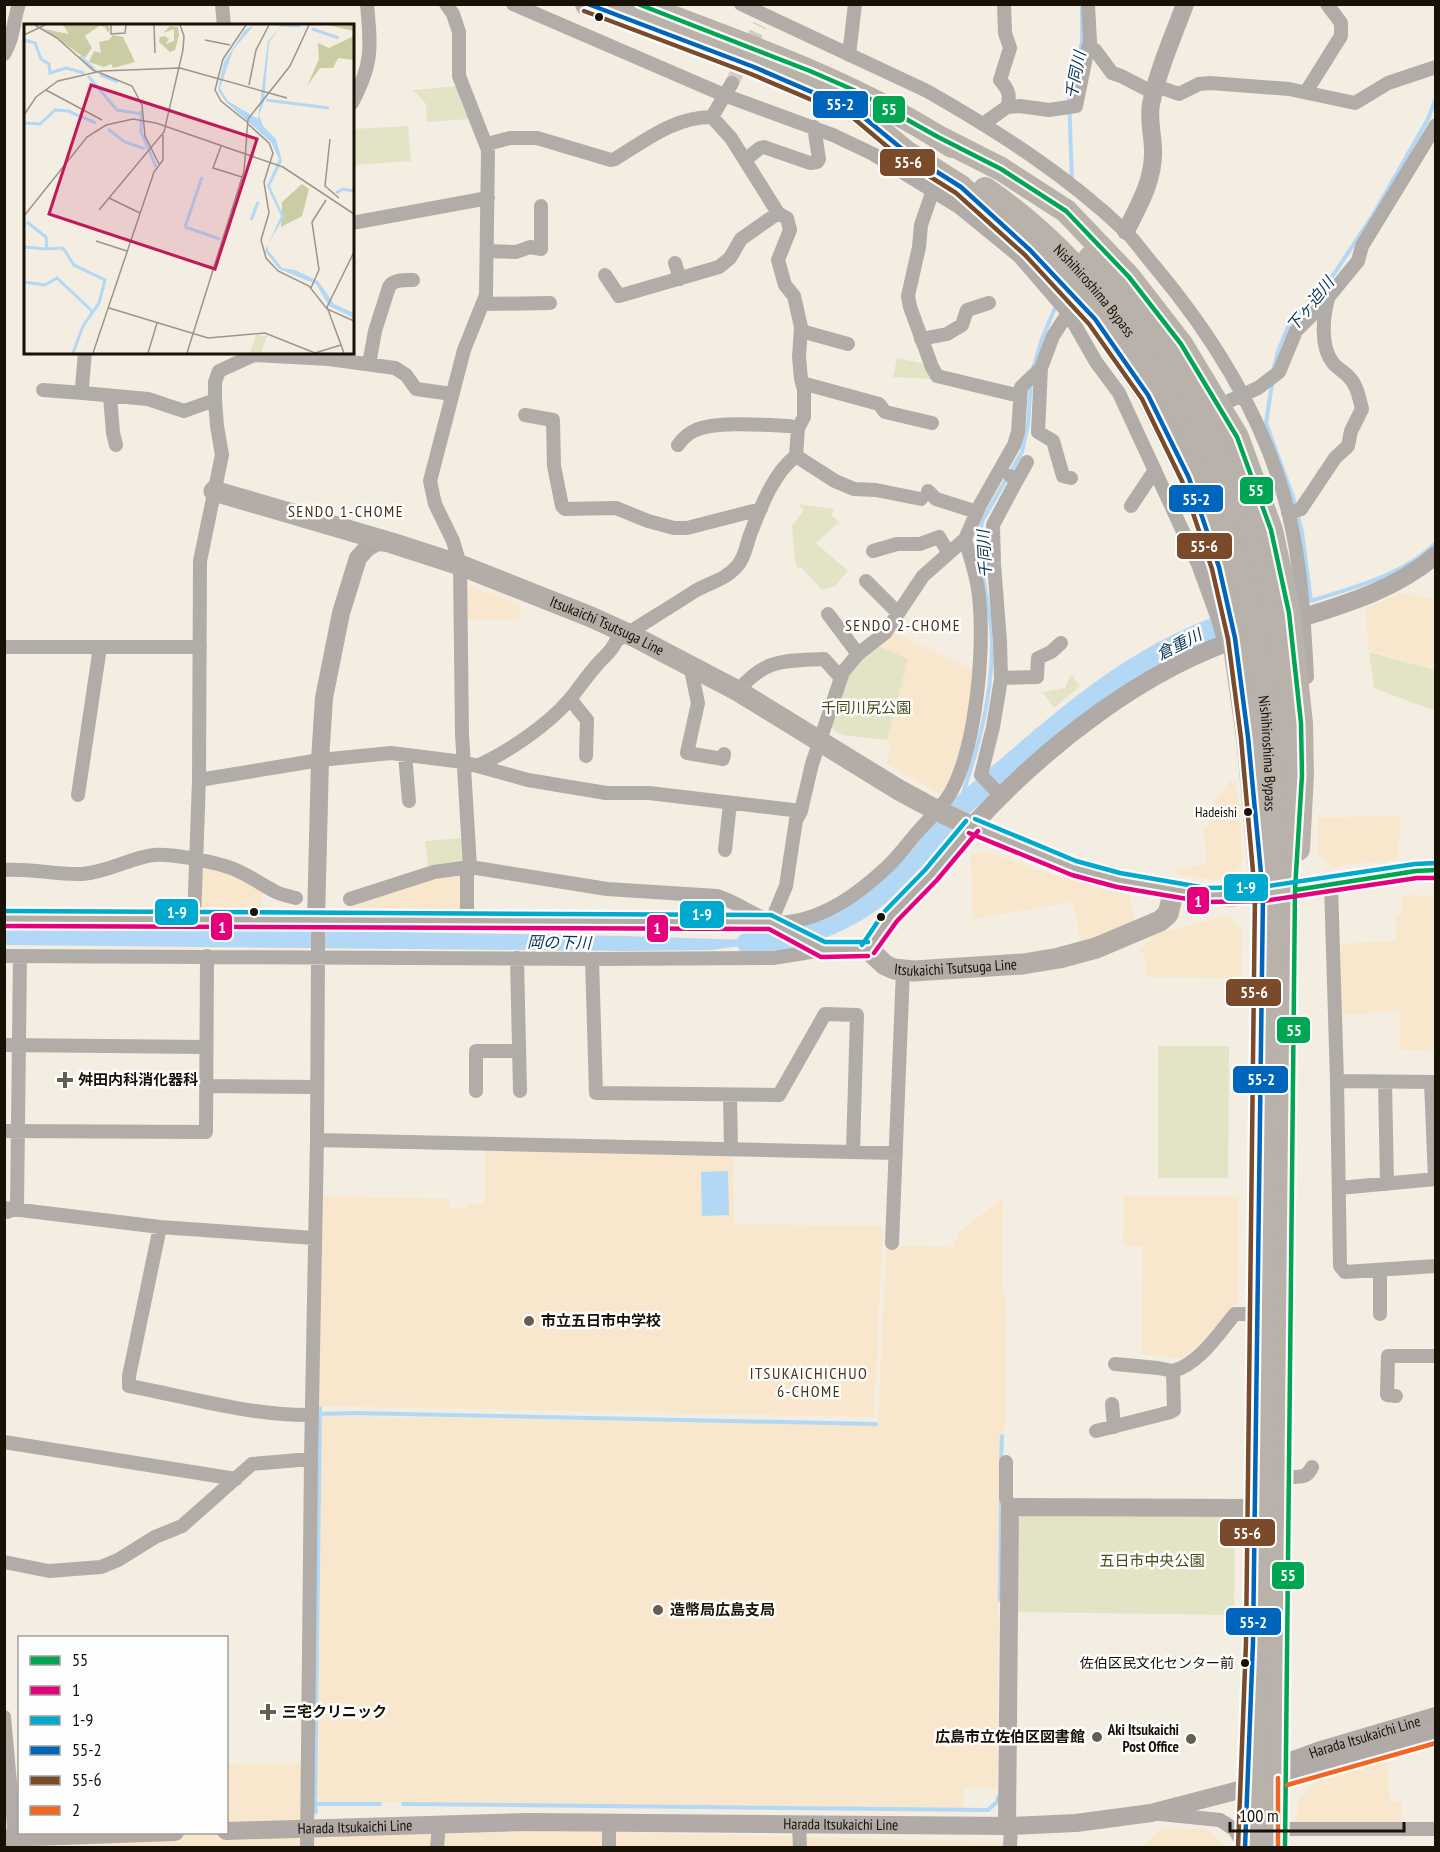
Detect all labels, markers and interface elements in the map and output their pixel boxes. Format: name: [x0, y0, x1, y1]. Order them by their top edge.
unlabelled marker: [593, 11, 605, 23]
inset map: [24, 24, 354, 354]
water label: 千同川: [1061, 48, 1090, 100]
line badge: 55-2: [812, 90, 869, 119]
text: 55-2: [826, 94, 854, 114]
line badge: 55: [872, 95, 906, 124]
text: 55: [881, 99, 897, 119]
line badge: 55-6: [879, 148, 936, 177]
text: 55-6: [894, 152, 922, 172]
street label: Nishihiroshima Bypass: [1050, 240, 1139, 341]
water label: 下ヶ迫川: [1282, 271, 1339, 335]
line badge: 55: [1239, 476, 1274, 505]
text: 55: [1248, 480, 1264, 500]
line badge: 55-2: [1168, 484, 1224, 513]
text: 55-2: [1182, 489, 1210, 509]
district label: SENDO 1-CHOME: [288, 501, 404, 521]
water label: 千同川: [973, 528, 995, 578]
line badge: 55-6: [1176, 532, 1233, 560]
text: 55-6: [1190, 536, 1218, 556]
street label: Itsukaichi Tsutsuga Line: [547, 592, 667, 660]
district label: SENDO 2-CHOME: [845, 615, 961, 635]
water label: 倉重川: [1153, 623, 1207, 664]
street label: Nishihiroshima Bypass: [1254, 694, 1280, 812]
park label: 千同川尻公園: [821, 698, 911, 717]
place label: Hadeishi: [1195, 803, 1237, 821]
marker: Hadeishi: [1242, 806, 1254, 818]
line badge: 1-9: [1223, 873, 1269, 902]
text: 1-9: [1236, 877, 1256, 897]
line badge: 1: [1186, 886, 1210, 915]
text: 1: [1194, 891, 1202, 911]
line badge: 1-9: [154, 898, 199, 926]
line badge: 1-9: [679, 900, 725, 929]
text: 1-9: [167, 902, 187, 922]
text: 1-9: [692, 904, 712, 924]
unlabelled marker: [248, 906, 260, 918]
unlabelled marker: [875, 911, 887, 923]
line badge: 1: [210, 912, 233, 941]
line badge: 1: [646, 914, 669, 943]
text: 1: [218, 917, 226, 937]
text: 1: [653, 918, 661, 938]
water label: 岡の下川: [527, 931, 593, 953]
street label: Itsukaichi Tsutsuga Line: [893, 954, 1018, 980]
line badge: 55-6: [1225, 978, 1282, 1007]
text: 55-6: [1240, 982, 1268, 1002]
line badge: 55: [1276, 1016, 1311, 1044]
text: 55: [1286, 1020, 1302, 1040]
line badge: 55-2: [1232, 1065, 1289, 1094]
text: 55-2: [1247, 1069, 1275, 1089]
place label: 舛田内科消化器科: [78, 1070, 198, 1089]
marker: 舛田内科消化器科: [56, 1071, 74, 1089]
place label: 市立五日市中学校: [541, 1311, 661, 1330]
marker: 市立五日市中学校: [522, 1314, 536, 1328]
district label: ITSUKAICHICHUO 6-CHOME: [750, 1363, 868, 1401]
line badge: 55-6: [1219, 1518, 1276, 1547]
text: 55-6: [1233, 1523, 1261, 1543]
park label: 五日市中央公園: [1099, 1551, 1205, 1570]
line badge: 55: [1271, 1561, 1305, 1590]
text: 55: [1280, 1565, 1296, 1585]
place label: 造幣局広島支局: [670, 1600, 775, 1619]
marker: 造幣局広島支局: [651, 1603, 665, 1617]
line badge: 55-2: [1225, 1607, 1282, 1636]
text: 55-2: [1239, 1612, 1267, 1632]
legend: [18, 1636, 228, 1834]
text: 55: [72, 1648, 88, 1671]
place label: 佐伯区民文化センター前: [1080, 1654, 1234, 1672]
marker: 佐伯区民文化センター前: [1239, 1657, 1251, 1669]
text: 1: [72, 1678, 80, 1701]
place label: 三宅クリニック: [282, 1702, 387, 1721]
marker: 三宅クリニック: [259, 1703, 277, 1721]
text: 1-9: [72, 1708, 93, 1731]
street label: Harada Itsukaichi Line: [1306, 1711, 1423, 1762]
place label: Aki Itsukaichi Post Office: [1107, 1720, 1179, 1756]
place label: 広島市立佐伯区図書館: [935, 1727, 1085, 1746]
marker: 広島市立佐伯区図書館: [1090, 1730, 1104, 1744]
marker: Aki Itsukaichi Post Office: [1184, 1732, 1198, 1746]
text: 55-2: [72, 1738, 102, 1761]
text: 55-6: [72, 1768, 102, 1791]
scale bar: [1230, 1795, 1404, 1833]
text: 2: [72, 1798, 80, 1821]
text: 100 m: [1239, 1804, 1279, 1827]
street label: Harada Itsukaichi Line: [783, 1814, 898, 1834]
street label: Harada Itsukaichi Line: [297, 1815, 413, 1838]

